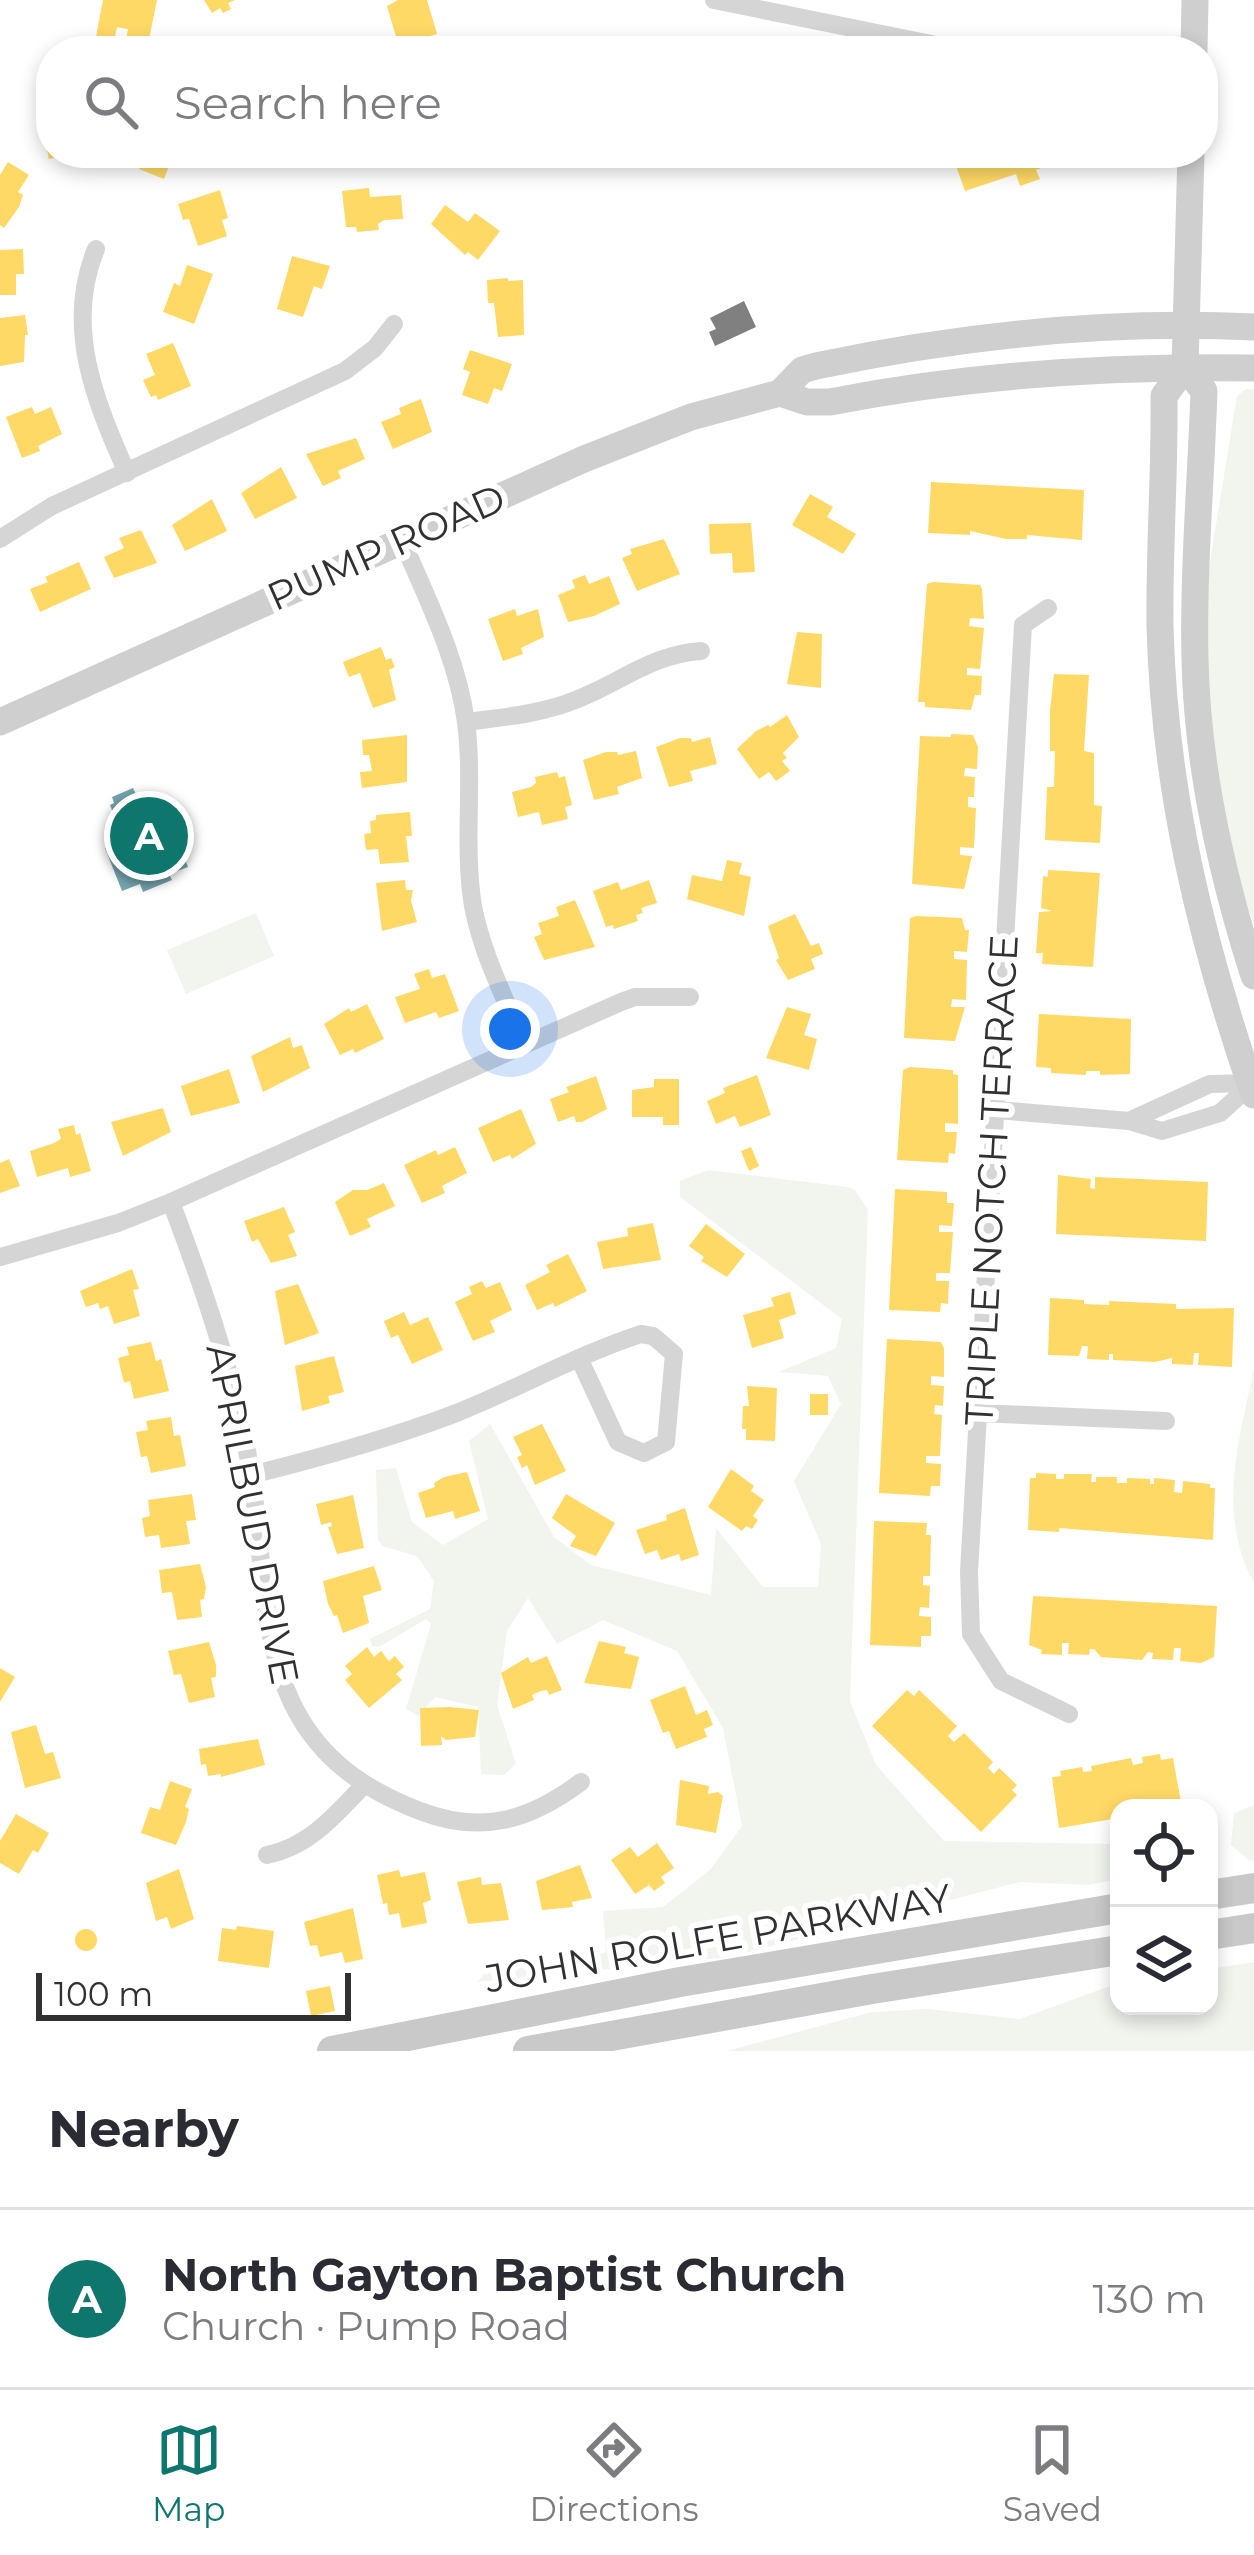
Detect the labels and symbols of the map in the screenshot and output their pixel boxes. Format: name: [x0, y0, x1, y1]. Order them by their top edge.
street label: PUMP ROAD: [260, 473, 512, 621]
pin: A: [110, 791, 188, 881]
street label: TRIPLE NOTCH TERRACE: [954, 934, 1028, 1426]
your location: [480, 999, 540, 1059]
street label: APRILBUD DRIVE: [196, 1340, 310, 1688]
street label: JOHN ROLFE PARKWAY: [480, 1873, 955, 2003]
scale bar: [36, 1967, 351, 2020]

